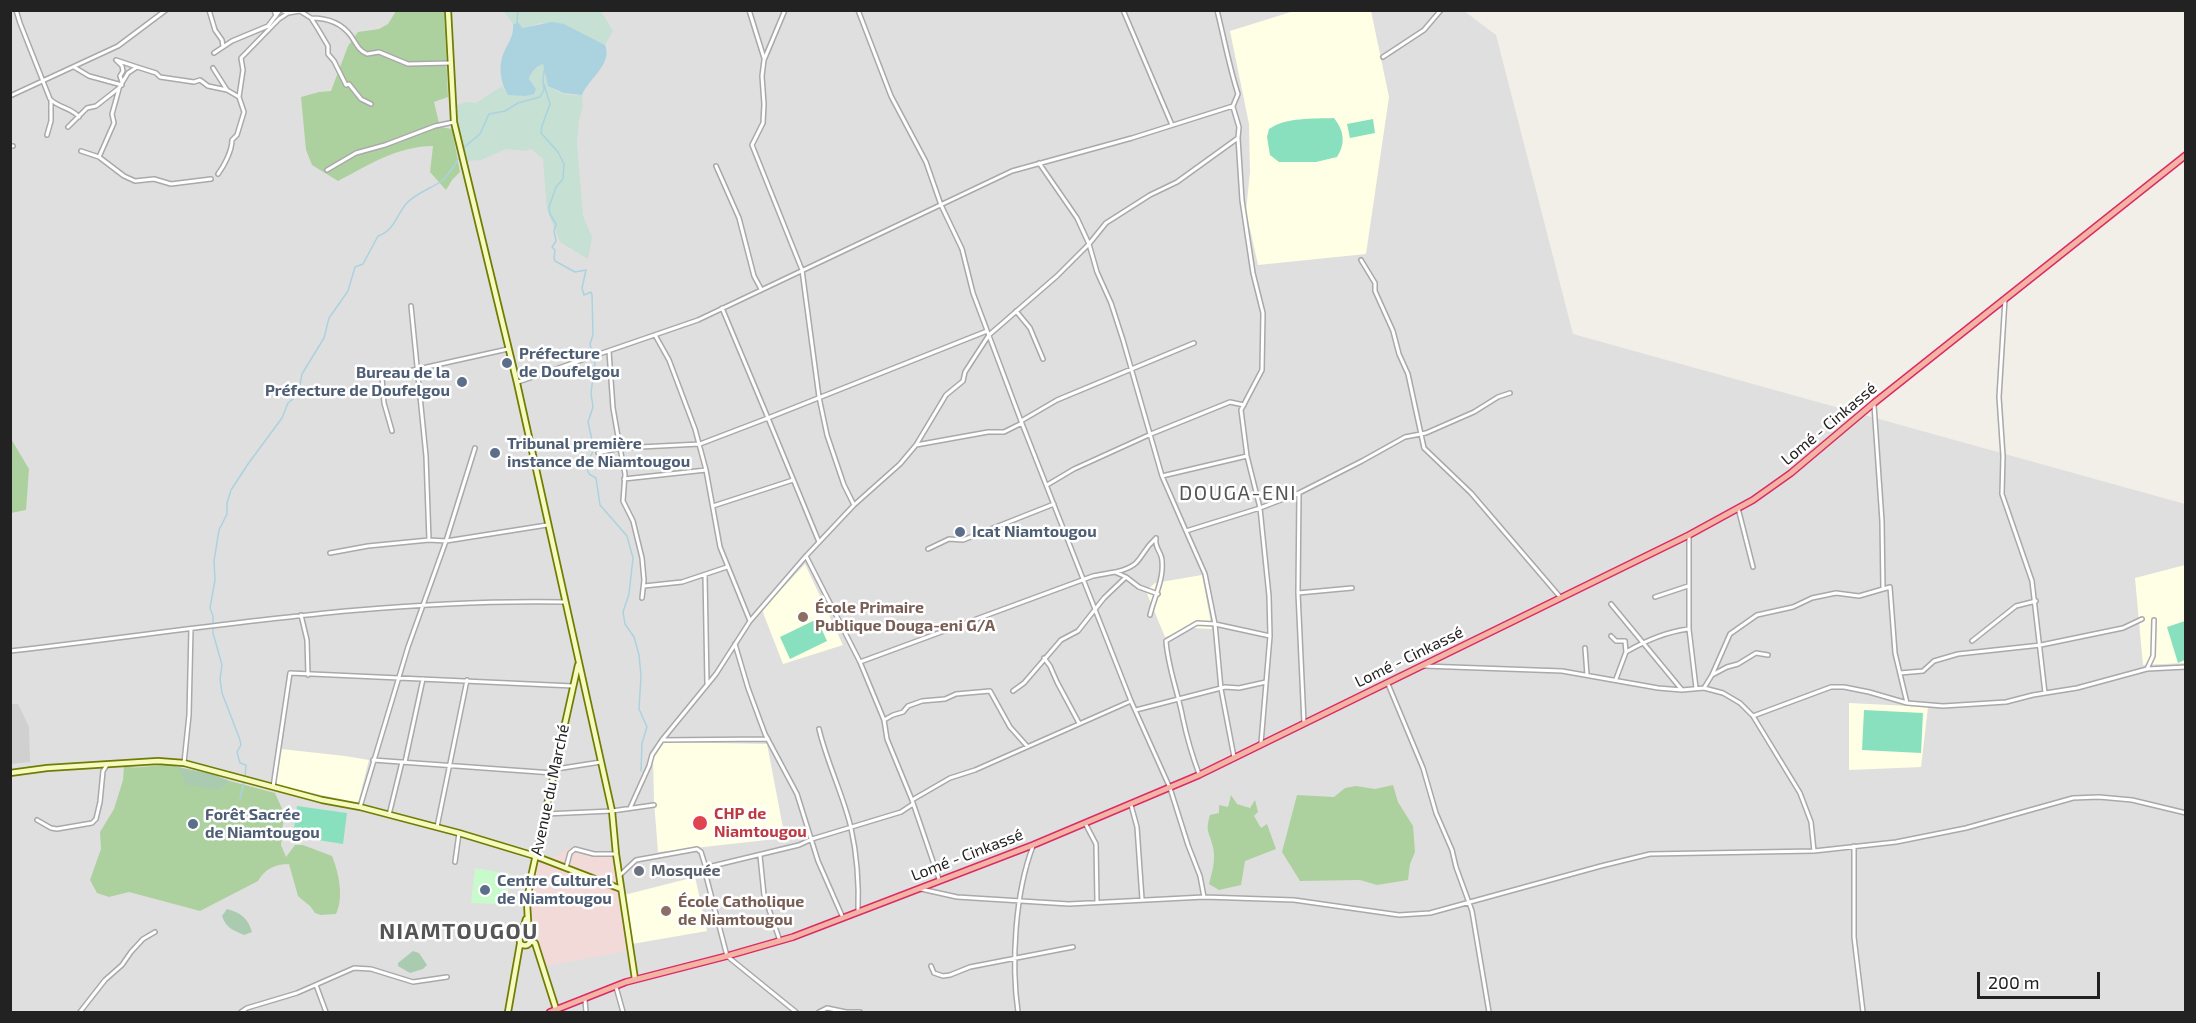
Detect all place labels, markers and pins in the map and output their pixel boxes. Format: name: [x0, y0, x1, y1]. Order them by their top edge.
place label: Préfecture de Doufelgou: [519, 344, 620, 382]
marker: Préfecture de Doufelgou: [500, 356, 514, 370]
place label: Bureau de la Préfecture de Doufelgou: [265, 363, 450, 401]
marker: Bureau de la Préfecture de Doufelgou: [455, 375, 469, 389]
place label: Tribunal première instance de Niamtougou: [507, 434, 690, 472]
marker: Tribunal première instance de Niamtougou: [488, 446, 502, 460]
place label: Icat Niamtougou: [972, 522, 1097, 542]
marker: Icat Niamtougou: [953, 525, 967, 539]
place label: École Primaire Publique Douga-eni G/A: [815, 598, 995, 636]
marker: École Primaire Publique Douga-eni G/A: [796, 610, 810, 624]
place label: CHP de Niamtougou: [714, 804, 807, 842]
place label: Forêt Sacrée de Niamtougou: [205, 805, 320, 843]
marker: CHP de Niamtougou: [691, 814, 709, 832]
marker: Forêt Sacrée de Niamtougou: [186, 817, 200, 831]
place label: Mosquée: [651, 861, 721, 881]
marker: Mosquée: [632, 864, 646, 878]
place label: Centre Culturel de Niamtougou: [497, 871, 612, 909]
marker: Centre Culturel de Niamtougou: [478, 883, 492, 897]
place label: École Catholique de Niamtougou: [678, 892, 804, 930]
marker: École Catholique de Niamtougou: [659, 904, 673, 918]

